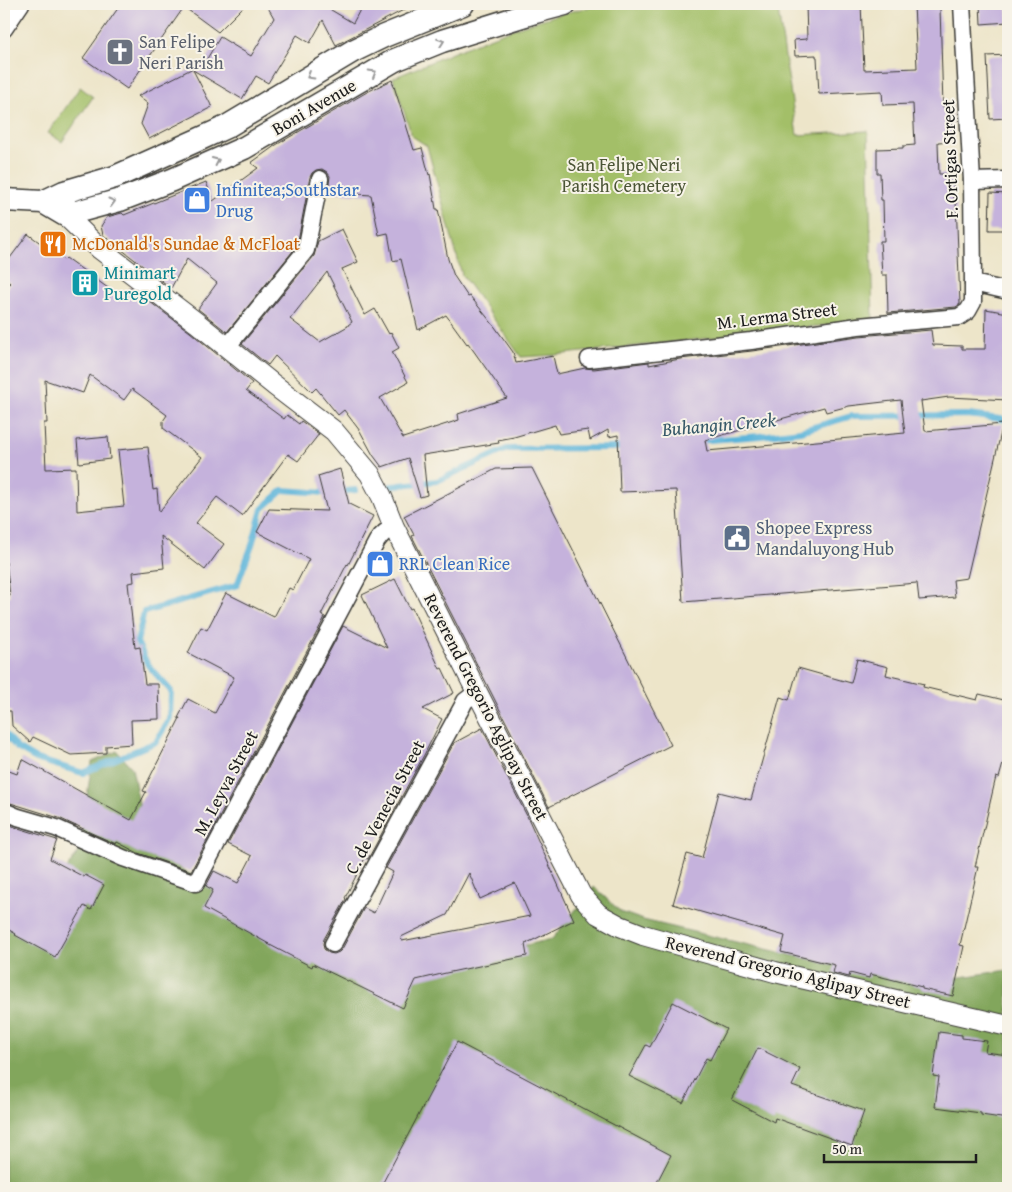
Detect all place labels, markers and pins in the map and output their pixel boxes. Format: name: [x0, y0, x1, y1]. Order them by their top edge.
place label: San Felipe Neri Parish: [139, 28, 224, 76]
church icon: San Felipe Neri Parish: [105, 37, 135, 67]
place label: Infinitea;Southstar Drug: [216, 176, 359, 224]
shop icon: Infinitea;Southstar Drug: [182, 185, 212, 215]
restaurant icon: McDonald's Sundae & McFloat: [38, 229, 68, 259]
place label: McDonald's Sundae & McFloat: [72, 230, 300, 257]
place label: Minimart Puregold: [104, 259, 177, 307]
building icon: Minimart Puregold: [70, 268, 100, 298]
place label: Shopee Express Mandaluyong Hub: [756, 514, 894, 562]
public building icon: Shopee Express Mandaluyong Hub: [722, 523, 752, 553]
shop icon: RRL Clean Rice: [365, 549, 395, 579]
place label: RRL Clean Rice: [399, 550, 510, 577]

